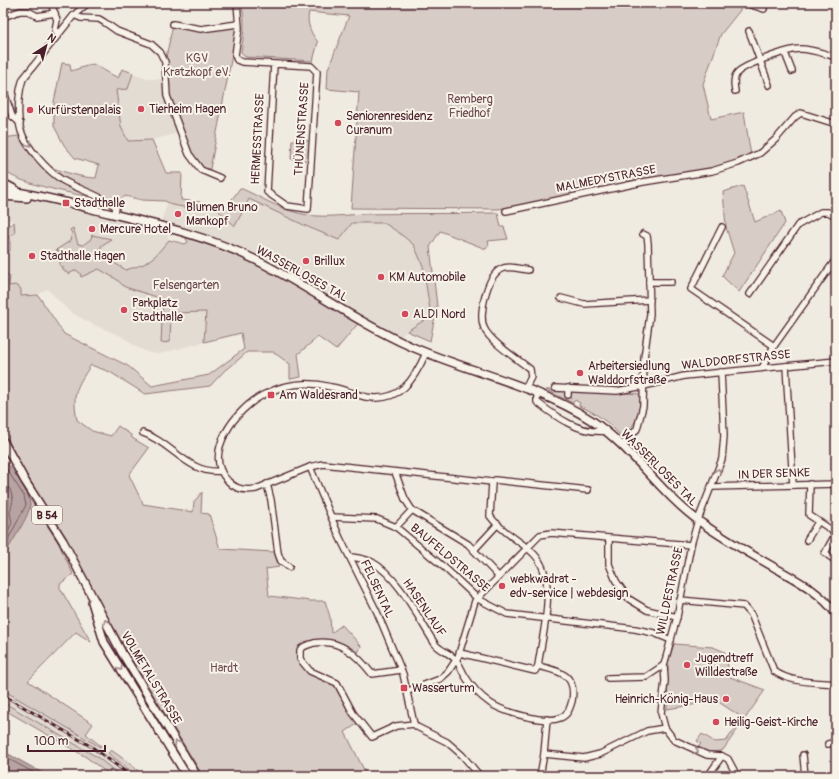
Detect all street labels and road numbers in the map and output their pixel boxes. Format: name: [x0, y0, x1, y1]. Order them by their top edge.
street label: THÜNENSTRASSE: [290, 82, 313, 176]
street label: HERMESSTRASSE: [248, 93, 268, 185]
street label: MALMEDYSTRASSE: [555, 162, 657, 196]
street label: WASSERLOSES TAL: [254, 243, 351, 306]
street label: WALDDORFSTRASSE: [681, 347, 791, 373]
street label: WASSERLOSES TAL: [617, 426, 701, 510]
street label: IN DER SENKE: [738, 465, 810, 483]
road number: B 54: [32, 506, 62, 524]
street label: BAUFELDSTRASSE: [407, 520, 493, 596]
street label: WILLDESTRASSE: [653, 546, 687, 636]
street label: FELSENTAL: [357, 557, 397, 621]
street label: HASENLAUF: [399, 576, 449, 640]
street label: VOLMETALSTRASSE: [117, 629, 185, 727]

